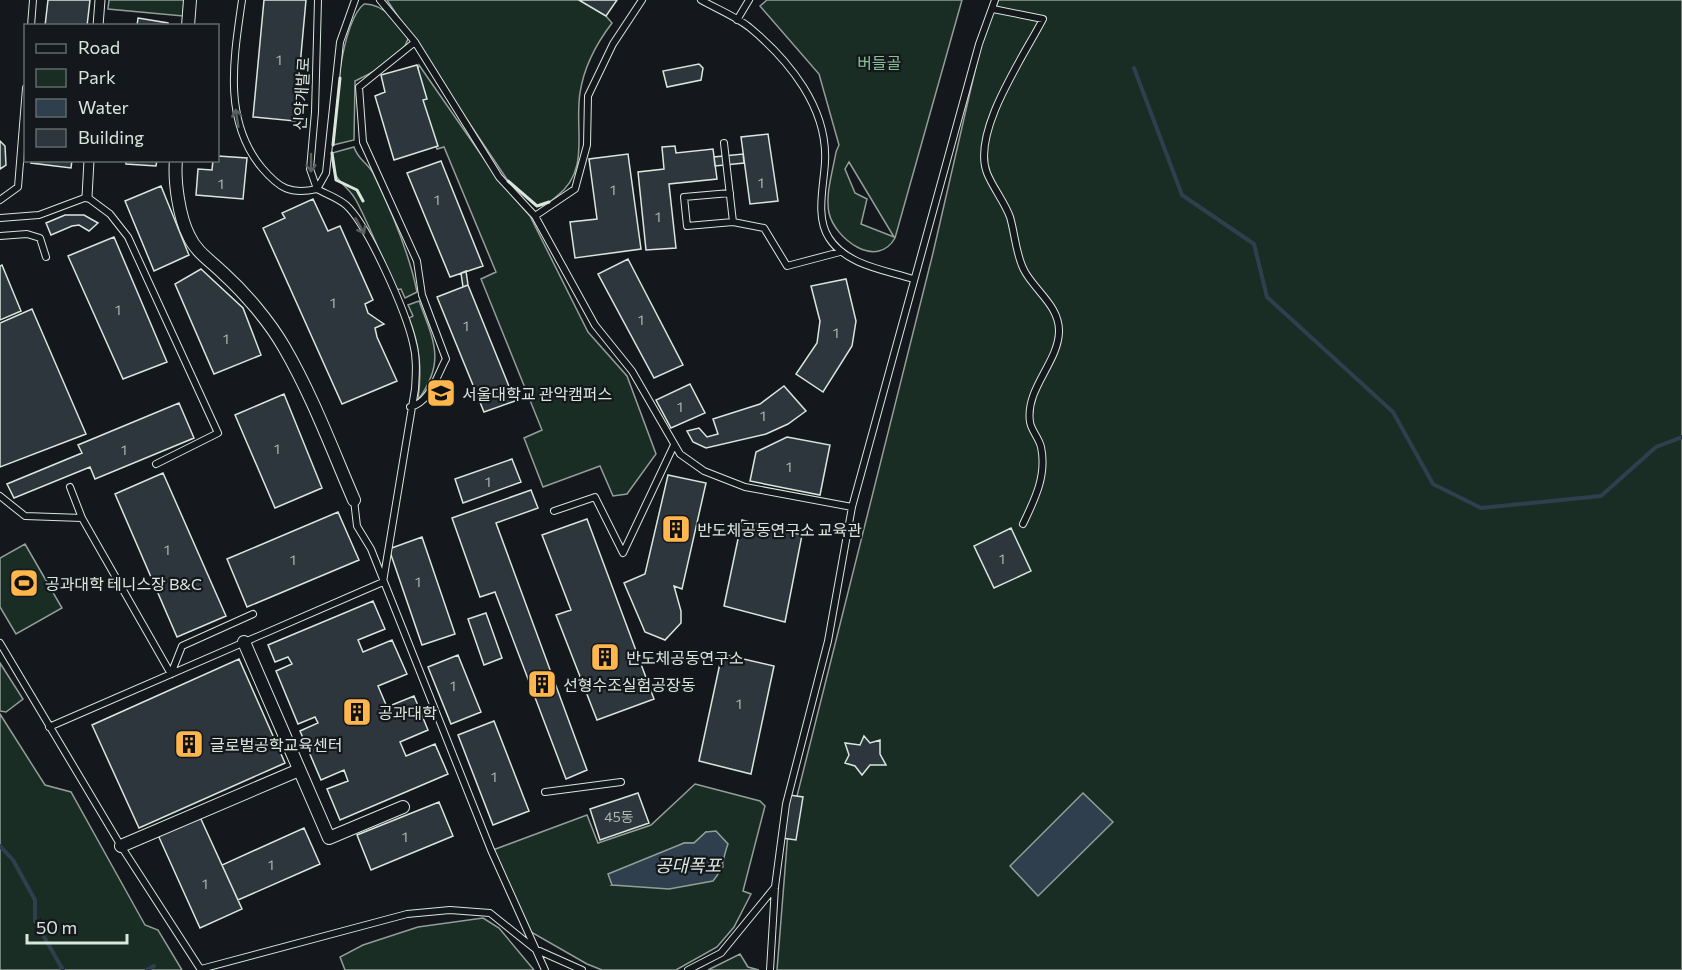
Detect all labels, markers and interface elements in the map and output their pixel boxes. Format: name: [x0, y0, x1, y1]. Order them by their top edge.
legend: [24, 24, 219, 162]
text: Road: [78, 36, 120, 58]
house number: 1: [276, 51, 282, 68]
park label: 버들골: [857, 53, 901, 72]
street label: 신약개발로: [290, 56, 312, 131]
text: Park: [78, 66, 116, 88]
text: Water: [78, 96, 129, 118]
one-way arrow: [232, 109, 243, 129]
text: Building: [78, 126, 144, 148]
one-way arrow: [305, 153, 317, 172]
house number: 1: [758, 174, 764, 191]
house number: 1: [218, 175, 224, 192]
house number: 1: [610, 181, 616, 198]
house number: 1: [434, 191, 440, 208]
house number: 1: [655, 208, 661, 225]
one-way arrow: [355, 217, 367, 234]
house number: 1: [330, 294, 336, 311]
house number: 1: [115, 301, 121, 318]
house number: 1: [638, 311, 644, 328]
house number: 1: [463, 317, 469, 334]
house number: 1: [833, 324, 839, 341]
house number: 1: [223, 330, 229, 347]
school or university icon: 서울대학교 관악캠퍼스: [425, 377, 457, 409]
place label: 서울대학교 관악캠퍼스: [462, 384, 612, 403]
house number: 1: [677, 398, 683, 415]
house number: 1: [760, 407, 766, 424]
house number: 1: [274, 440, 280, 457]
house number: 1: [121, 441, 127, 458]
house number: 1: [786, 458, 792, 475]
house number: 1: [485, 473, 491, 490]
building icon: 반도체공동연구소 교육관: [660, 513, 692, 545]
place label: 반도체공동연구소 교육관: [697, 520, 862, 539]
house number: 1: [164, 541, 170, 558]
house number: 1: [999, 550, 1005, 567]
house number: 1: [290, 551, 296, 568]
sports icon: 공과대학 테니스장 B&C: [8, 567, 40, 599]
house number: 1: [415, 573, 421, 590]
place label: 공과대학 테니스장 B&C: [45, 574, 202, 593]
building icon: 반도체공동연구소: [589, 641, 621, 673]
place label: 반도체공동연구소: [626, 648, 744, 667]
building icon: 선형수조실험공장동: [526, 668, 558, 700]
place label: 선형수조실험공장동: [563, 675, 696, 694]
house number: 1: [450, 677, 456, 694]
house number: 1: [736, 695, 742, 712]
building icon: 공과대학: [341, 696, 373, 728]
place label: 공과대학: [378, 703, 437, 722]
building icon: 글로벌공학교육센터: [173, 728, 205, 760]
place label: 글로벌공학교육센터: [210, 735, 342, 754]
house number: 1: [491, 768, 497, 785]
house number: 45동: [604, 808, 634, 825]
house number: 1: [402, 828, 408, 845]
water label: 공대폭포: [655, 854, 723, 876]
house number: 1: [268, 856, 274, 873]
house number: 1: [202, 875, 208, 892]
scale bar: [27, 907, 128, 945]
text: 50 m: [36, 916, 77, 938]

